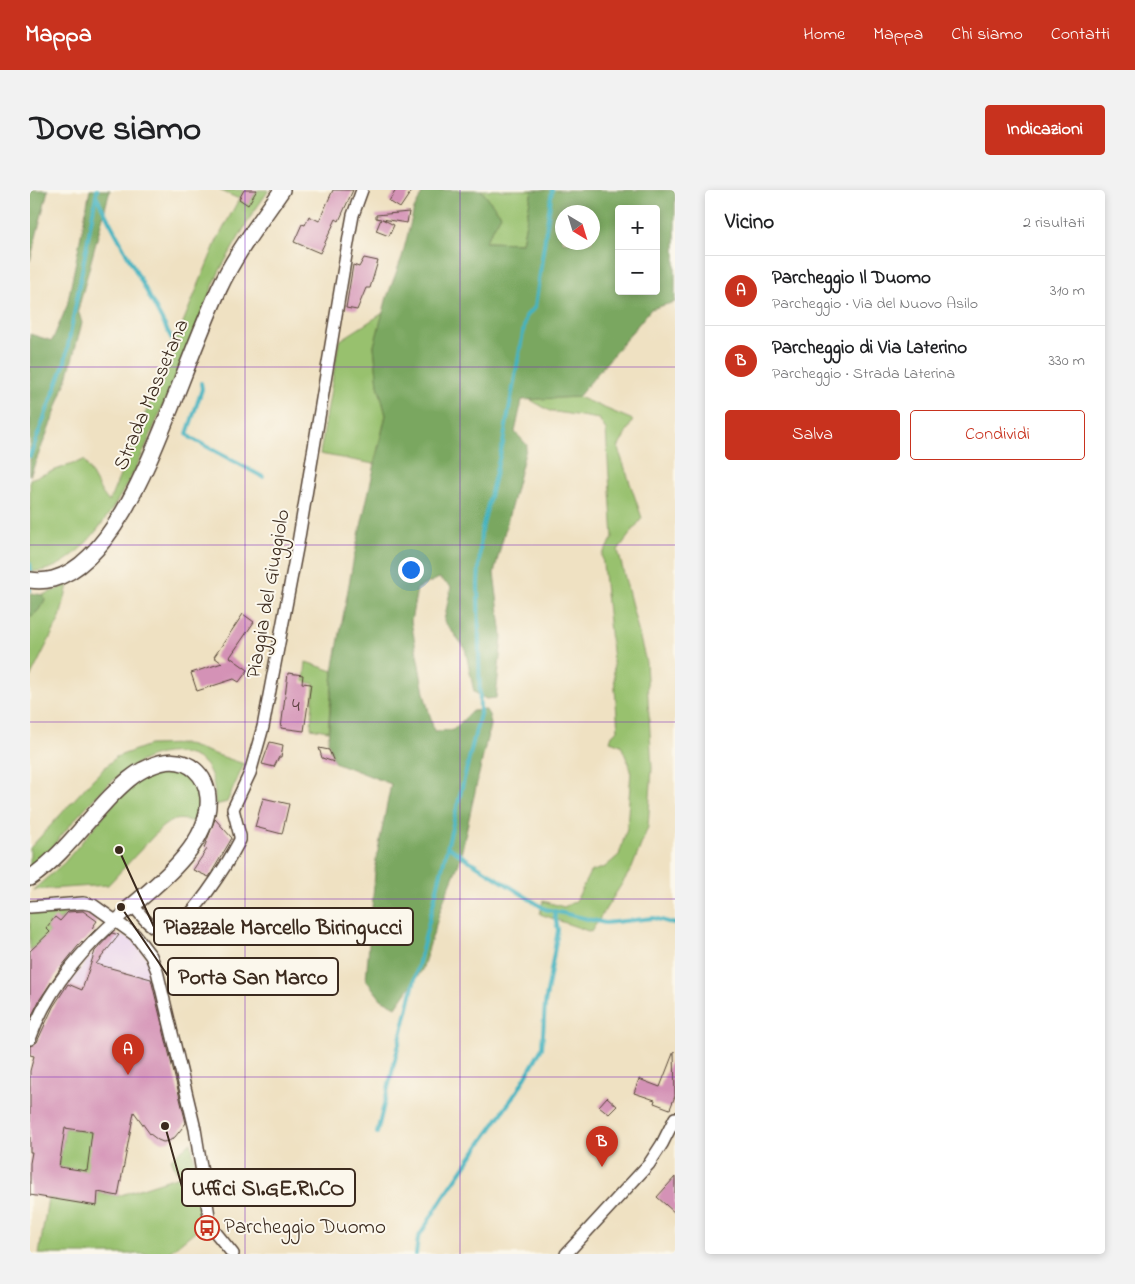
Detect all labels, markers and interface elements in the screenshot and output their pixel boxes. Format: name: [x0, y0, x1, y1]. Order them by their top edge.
text: Mappa: [25, 18, 92, 53]
text: Home: [803, 22, 845, 48]
text: Mappa: [873, 22, 923, 48]
text: Chi siamo: [951, 22, 1023, 48]
text: Contatti: [1051, 22, 1110, 48]
text: Dove siamo: [30, 105, 201, 156]
button: Indicazioni: [985, 105, 1105, 155]
north arrow: [555, 205, 600, 250]
map controls: [615, 205, 660, 295]
button: +: [615, 205, 660, 250]
text: Vicino: [725, 208, 774, 238]
text: 2 risultati: [1023, 211, 1085, 235]
button: −: [615, 250, 660, 295]
text: Parcheggio Il Duomo: [772, 265, 931, 292]
text: A: [736, 279, 746, 303]
text: 310 m: [1050, 279, 1085, 303]
text: Parcheggio · Via del Nuovo Asilo: [772, 292, 978, 316]
street label: Strada Massetana: [107, 315, 197, 475]
text: Parcheggio di Via Laterino: [772, 335, 967, 362]
text: B: [736, 349, 746, 373]
text: 330 m: [1048, 349, 1085, 373]
text: Parcheggio · Strada Laterina: [772, 362, 955, 386]
button: Salva: [725, 410, 900, 460]
button: Condividi: [910, 410, 1085, 460]
street label: Piaggia del Giuggiolo: [239, 507, 301, 681]
your location: [398, 557, 424, 583]
house number: 4: [292, 693, 300, 720]
callout: Piazzale Marcello Biringucci: [154, 908, 413, 945]
text: Piazzale Marcello Biringucci: [164, 913, 403, 946]
callout: Porta San Marco: [168, 958, 338, 995]
text: Porta San Marco: [178, 963, 328, 995]
pin: A: [112, 1034, 144, 1075]
pin: B: [586, 1126, 618, 1167]
callout: Uffici SI.GE.RI.CO: [182, 1169, 355, 1206]
text: Uffici SI.GE.RI.CO: [191, 1174, 345, 1206]
place label: Parcheggio Duomo: [224, 1213, 386, 1245]
bus stop icon: Parcheggio Duomo: [194, 1215, 220, 1241]

